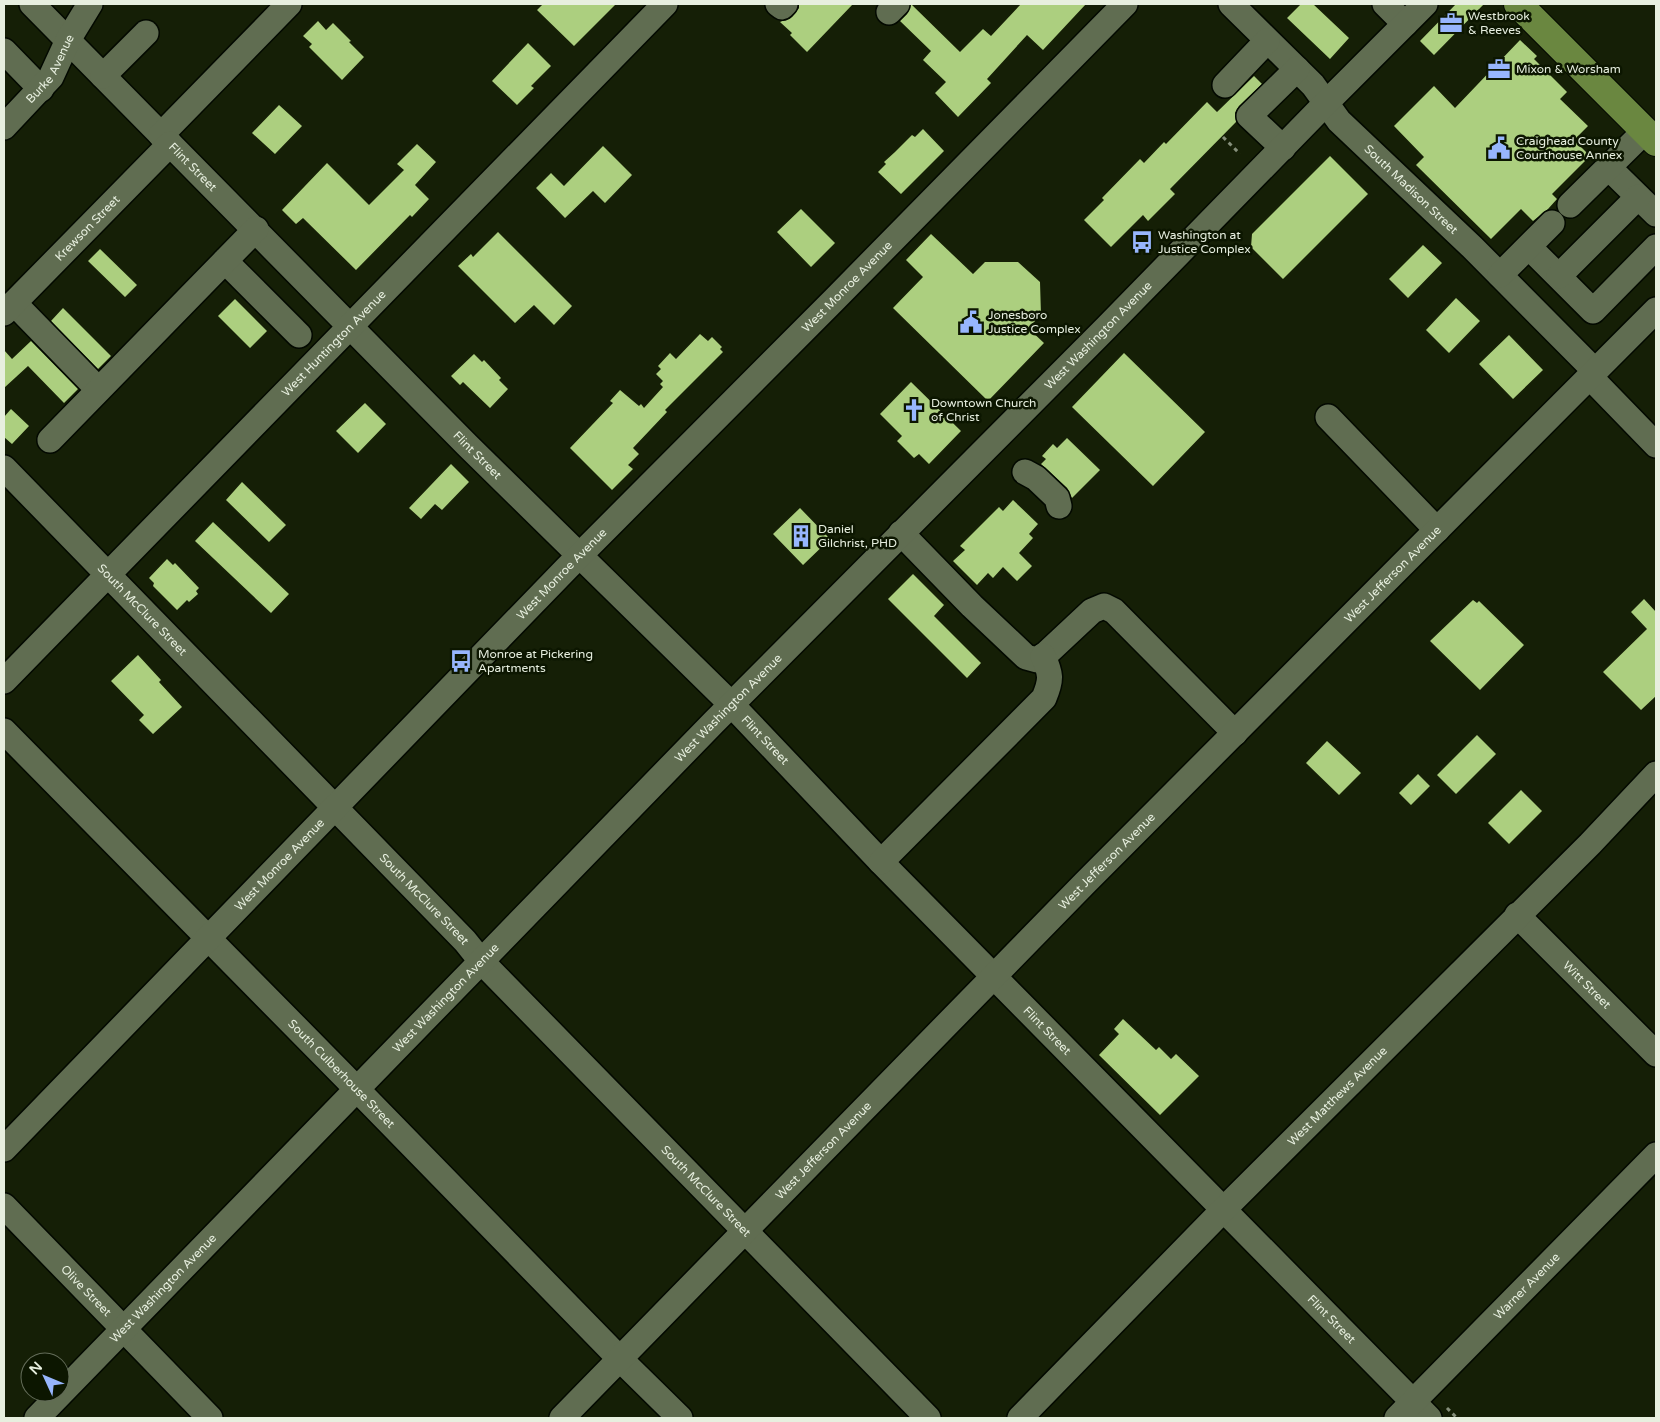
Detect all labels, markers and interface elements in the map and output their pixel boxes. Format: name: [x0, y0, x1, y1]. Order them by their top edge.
place label: Westbrook & Reeves: [1468, 9, 1530, 37]
office icon: Westbrook & Reeves: [1438, 10, 1464, 36]
street label: Burke Avenue: [23, 32, 77, 106]
office icon: Mixon & Worsham: [1486, 56, 1512, 82]
place label: Mixon & Worsham: [1516, 62, 1621, 76]
place label: Craighead County Courthouse Annex: [1516, 134, 1622, 162]
public building icon: Craighead County Courthouse Annex: [1486, 135, 1512, 161]
street label: Flint Street: [166, 140, 220, 194]
street label: South Madison Street: [1361, 142, 1461, 237]
street label: Krewson Street: [52, 192, 123, 264]
place label: Washington at Justice Complex: [1158, 228, 1251, 256]
bus stop icon: Washington at Justice Complex: [1129, 229, 1155, 255]
street label: West Monroe Avenue: [799, 238, 895, 335]
street label: West Washington Avenue: [1042, 278, 1155, 392]
street label: West Huntington Avenue: [279, 287, 389, 399]
place label: Jonesboro Justice Complex: [988, 308, 1081, 336]
public building icon: Jonesboro Justice Complex: [958, 309, 984, 335]
place label: Downtown Church of Christ: [931, 396, 1036, 424]
church icon: Downtown Church of Christ: [901, 397, 927, 423]
street label: Flint Street: [450, 428, 505, 482]
place label: Daniel Gilchrist, PHD: [818, 522, 897, 550]
building icon: Daniel Gilchrist, PHD: [788, 523, 814, 549]
street label: West Jefferson Avenue: [1341, 523, 1444, 626]
street label: West Monroe Avenue: [514, 525, 610, 623]
street label: South McClure Street: [95, 561, 190, 659]
place label: Monroe at Pickering Apartments: [478, 647, 593, 675]
bus stop icon: Monroe at Pickering Apartments: [448, 648, 474, 674]
street label: West Washington Avenue: [672, 651, 785, 765]
street label: Flint Street: [739, 713, 792, 768]
street label: West Jefferson Avenue: [1056, 810, 1158, 913]
street label: West Monroe Avenue: [232, 816, 327, 913]
street label: South McClure Street: [377, 851, 472, 948]
street label: West Washington Avenue: [390, 940, 502, 1055]
street label: Witt Street: [1560, 958, 1614, 1012]
street label: Flint Street: [1020, 1004, 1074, 1058]
street label: South Culberhouse Street: [285, 1017, 398, 1131]
street label: West Matthews Avenue: [1285, 1043, 1390, 1149]
street label: West Jefferson Avenue: [773, 1099, 874, 1202]
street label: South McClure Street: [658, 1143, 754, 1240]
street label: West Washington Avenue: [107, 1231, 219, 1346]
street label: Warner Avenue: [1491, 1250, 1563, 1322]
street label: Olive Street: [58, 1262, 115, 1320]
street label: Flint Street: [1305, 1292, 1359, 1347]
north arrow: [20, 1352, 70, 1402]
text: N: [26, 1358, 46, 1378]

